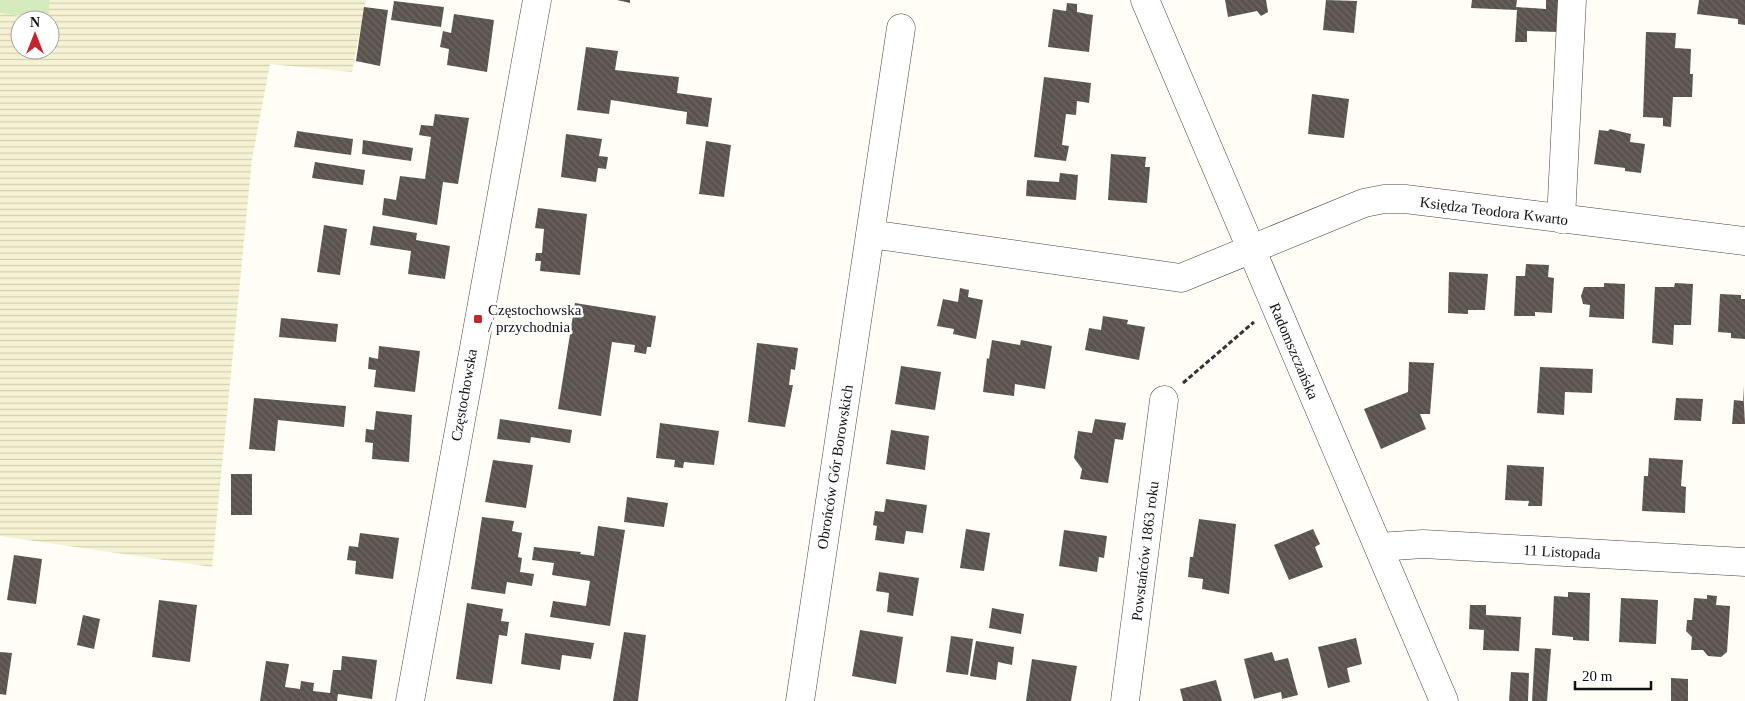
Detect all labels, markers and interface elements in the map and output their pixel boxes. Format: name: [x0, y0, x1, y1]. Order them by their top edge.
north arrow: [10, 10, 60, 60]
text: N: [30, 15, 40, 30]
street label: Księdza Teodora Kwarto: [1419, 194, 1569, 228]
street label: Radomszczańska: [1266, 300, 1322, 402]
place label: Częstochowska / przychodnia: [488, 302, 582, 335]
marker: Częstochowska / przychodnia: [472, 313, 484, 325]
street label: Częstochowska: [448, 347, 480, 442]
street label: Obrońców Gór Borowskich: [814, 383, 856, 551]
street label: Powstańców 1863 roku: [1128, 480, 1162, 622]
street label: 11 Listopada: [1523, 542, 1601, 562]
scale bar: [1575, 658, 1651, 690]
text: 20 m: [1582, 668, 1613, 684]

